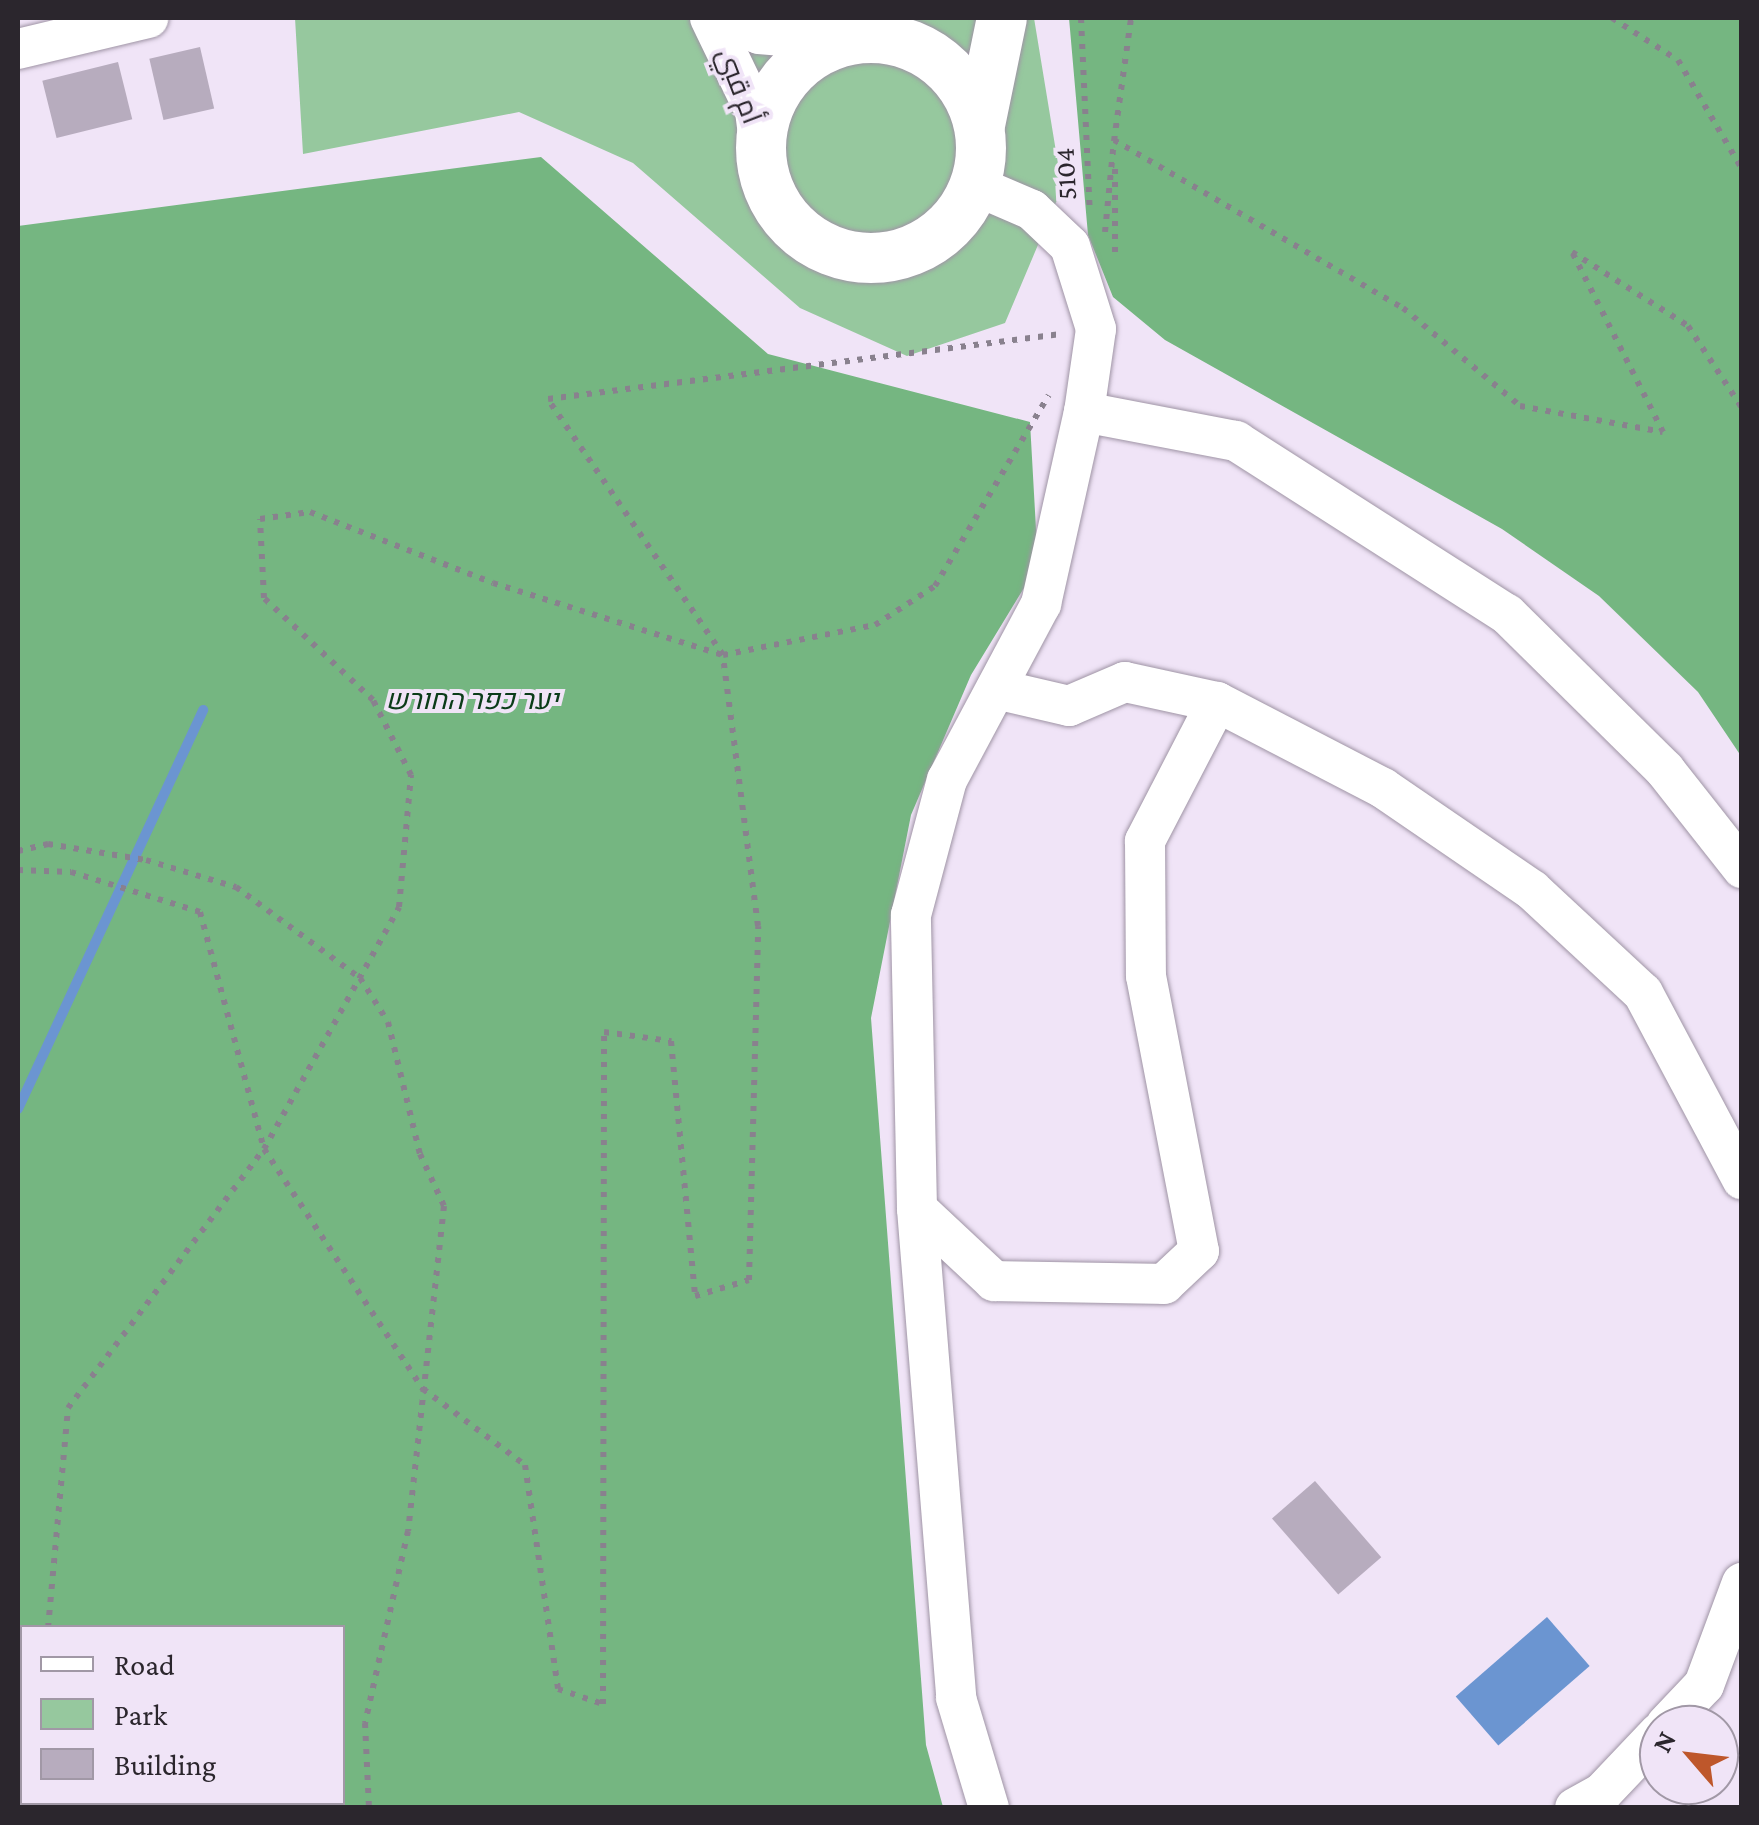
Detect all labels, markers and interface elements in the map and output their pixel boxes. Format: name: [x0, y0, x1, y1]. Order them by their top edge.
street label: أم قبي: [709, 43, 769, 129]
street label: 5104: [1048, 147, 1084, 201]
park label: יער כפר החורש: [386, 683, 558, 717]
legend: [20, 1625, 345, 1805]
text: Road: [114, 1648, 175, 1681]
text: Park: [114, 1698, 167, 1731]
north arrow: [1639, 1705, 1739, 1805]
text: N: [1646, 1726, 1682, 1757]
text: Building: [114, 1748, 216, 1781]

